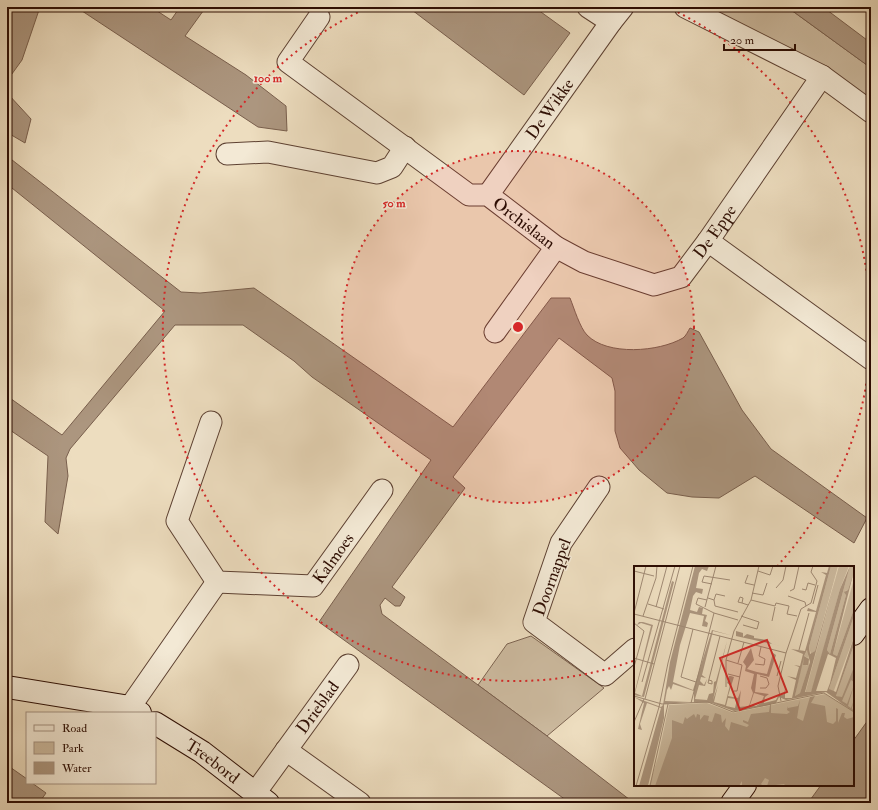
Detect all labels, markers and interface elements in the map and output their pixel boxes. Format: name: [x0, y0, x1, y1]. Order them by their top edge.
scale bar: [724, 26, 795, 52]
text: 20 m: [730, 33, 755, 48]
text: 100 m: [254, 71, 283, 86]
street label: De Wikke: [521, 74, 578, 143]
street label: Orchislaan: [489, 192, 560, 254]
text: 50 m: [382, 196, 406, 211]
street label: De Eppe: [688, 200, 741, 263]
centre of rings: [511, 320, 525, 334]
street label: Kalmoes: [308, 529, 358, 588]
street label: Doornappel: [528, 535, 577, 619]
inset map: [634, 566, 854, 786]
street label: Drieblad: [291, 676, 344, 738]
legend: [26, 712, 156, 784]
text: Road: [62, 721, 87, 736]
street label: Treebord: [182, 734, 245, 788]
text: Park: [62, 741, 84, 756]
text: Water: [61, 761, 92, 776]

